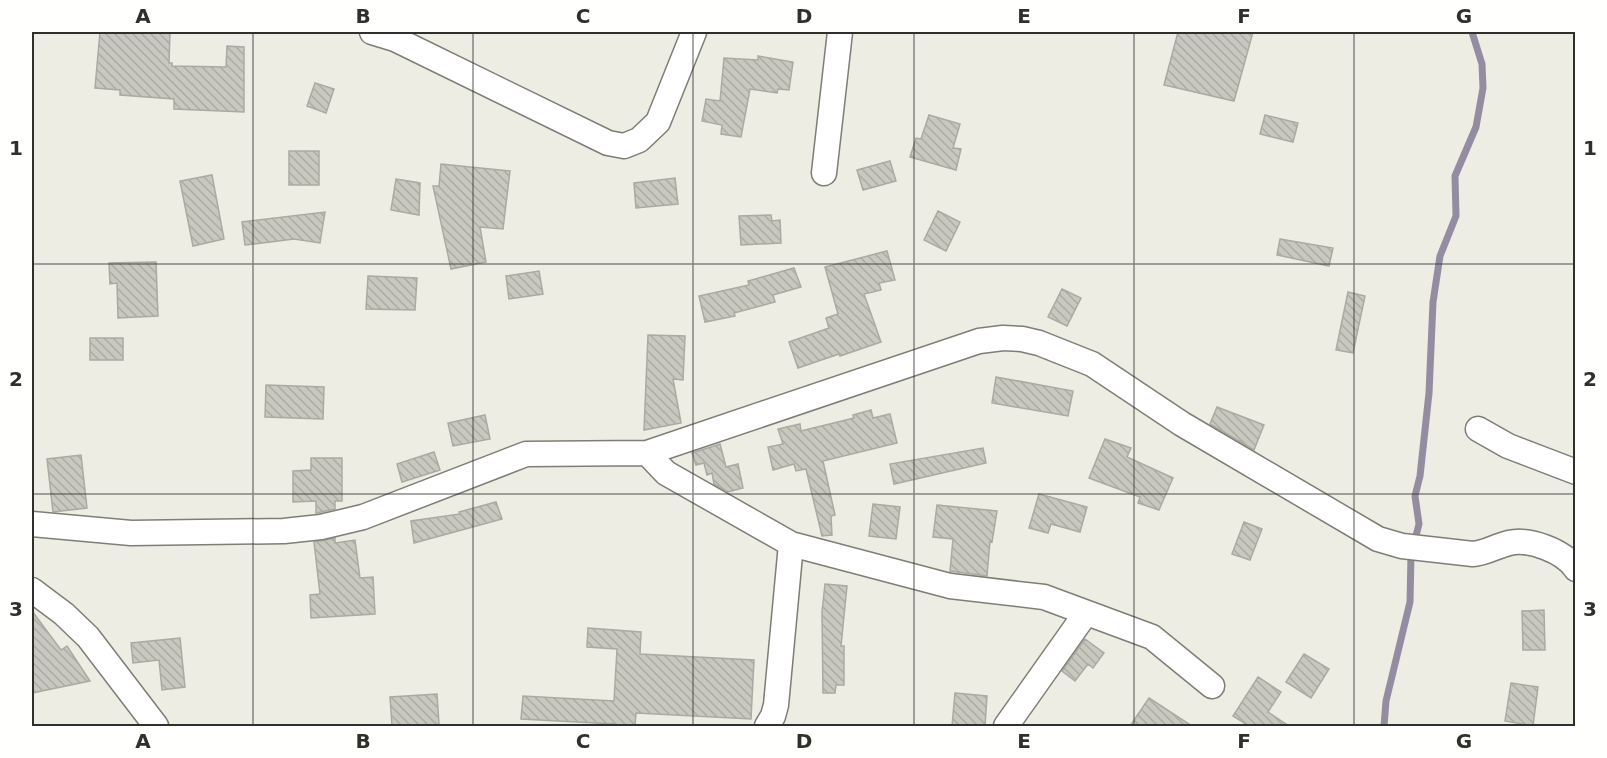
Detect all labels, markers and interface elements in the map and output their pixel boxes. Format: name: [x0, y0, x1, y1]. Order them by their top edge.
text: A: [135, 4, 151, 28]
text: B: [355, 4, 371, 28]
text: C: [576, 4, 590, 28]
text: D: [796, 4, 812, 28]
text: E: [1017, 4, 1031, 28]
text: F: [1237, 4, 1251, 28]
text: G: [1456, 4, 1472, 28]
text: 1: [9, 136, 23, 160]
text: 1: [1583, 136, 1597, 160]
text: 2: [9, 367, 23, 391]
text: 2: [1583, 367, 1597, 391]
text: 3: [9, 597, 23, 621]
text: 3: [1583, 597, 1597, 621]
text: A: [135, 729, 151, 753]
text: B: [355, 729, 371, 753]
text: C: [576, 729, 590, 753]
text: D: [796, 729, 812, 753]
text: E: [1017, 729, 1031, 753]
text: F: [1237, 729, 1251, 753]
text: G: [1456, 729, 1472, 753]

